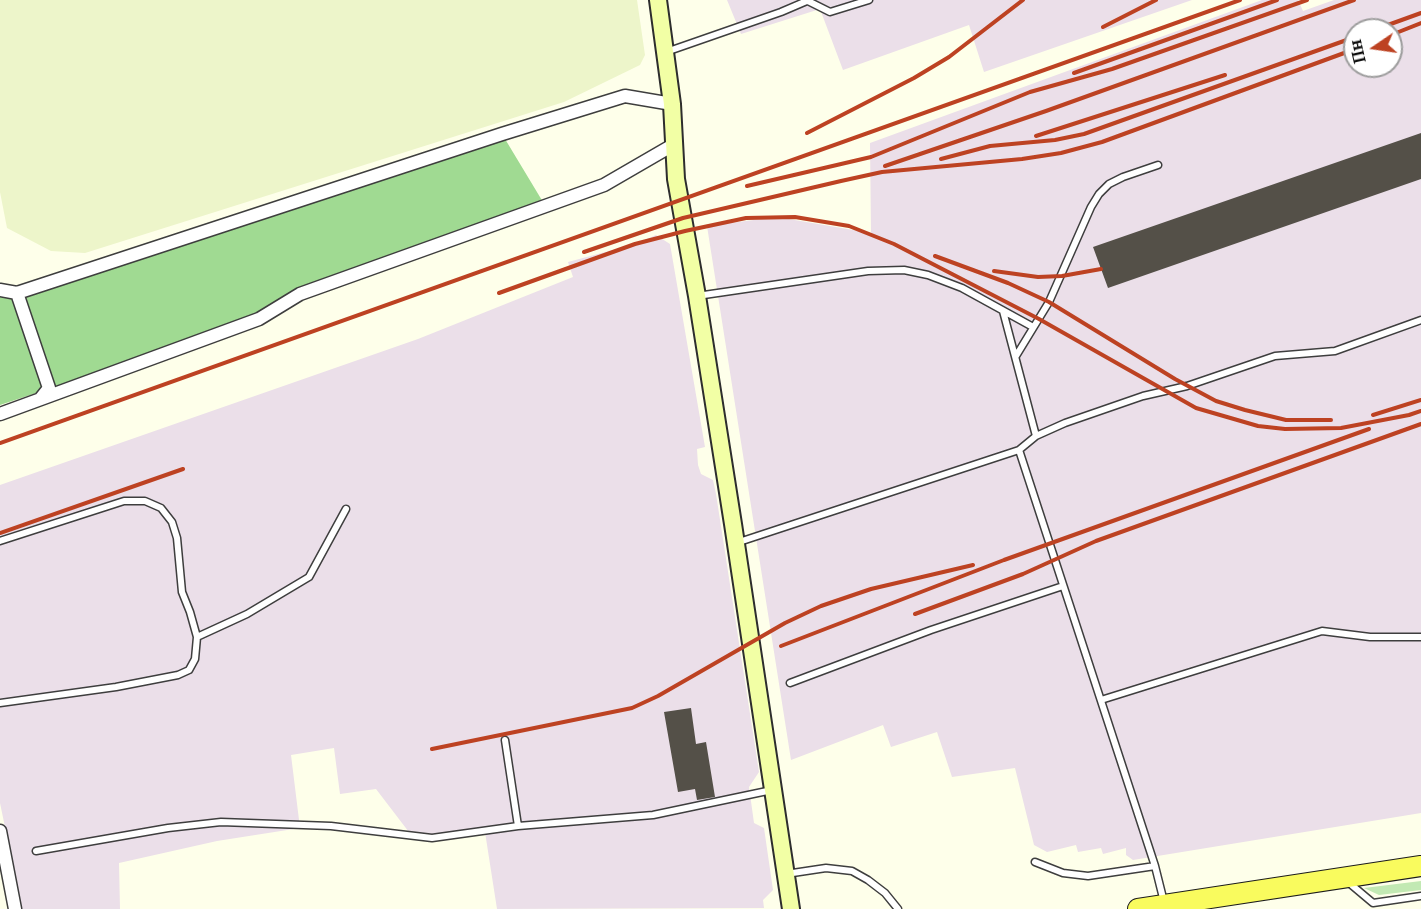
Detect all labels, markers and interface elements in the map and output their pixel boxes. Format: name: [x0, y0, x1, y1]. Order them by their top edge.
north arrow: [1343, 18, 1403, 78]
text: Пн: [1345, 38, 1370, 66]

